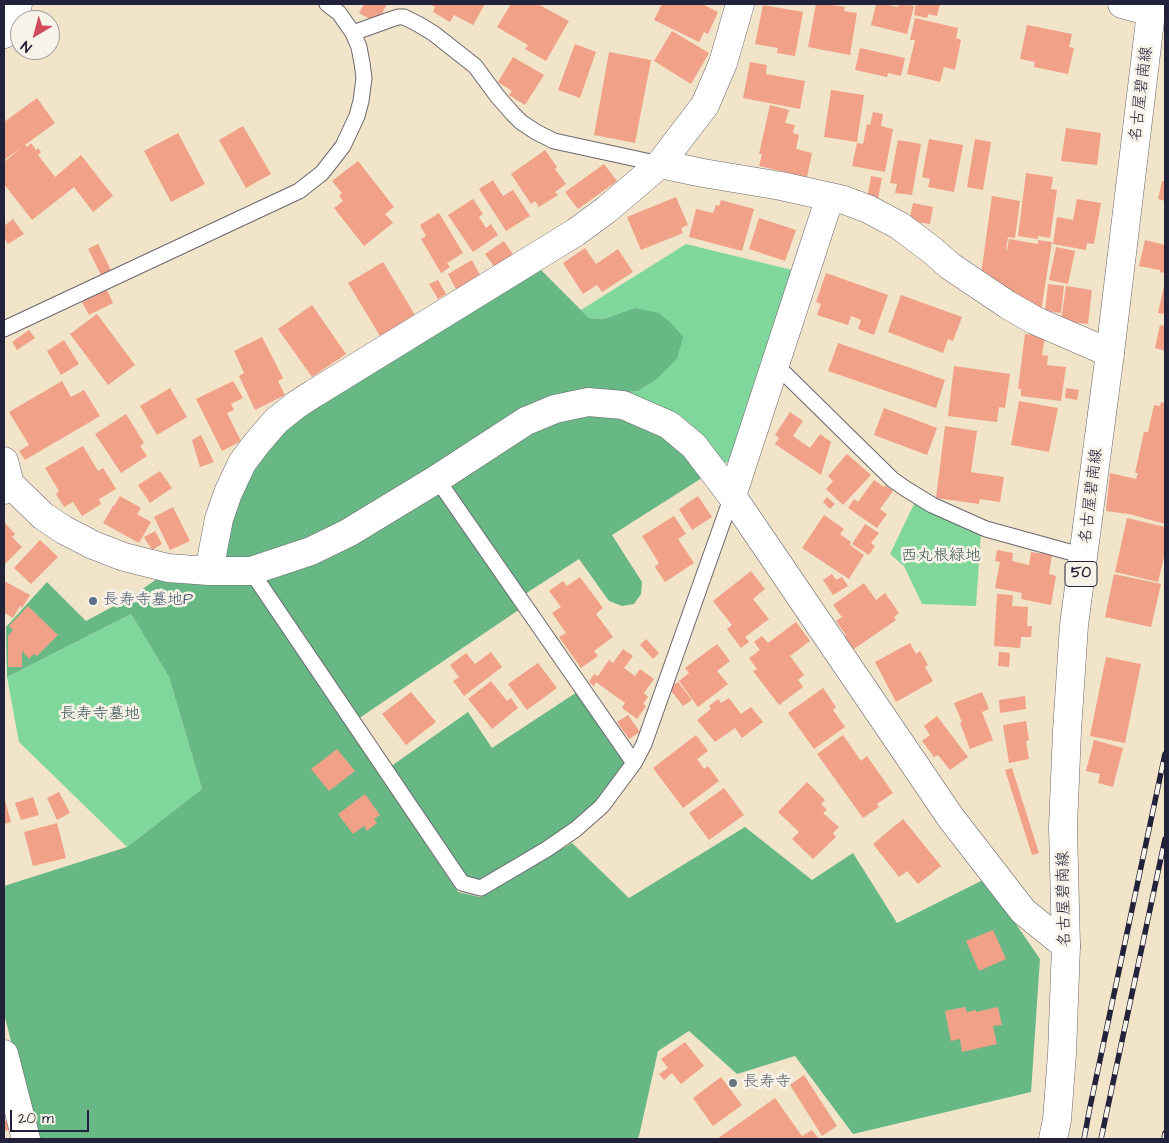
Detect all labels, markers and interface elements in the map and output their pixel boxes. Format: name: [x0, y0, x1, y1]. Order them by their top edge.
north arrow: [10, 10, 60, 60]
text: N: [17, 36, 36, 57]
street label: 名古屋碧南線: [1127, 45, 1157, 143]
street label: 名古屋碧南線: [1077, 447, 1107, 545]
park label: 西丸根緑地: [901, 547, 981, 567]
road number: 50: [1065, 562, 1097, 586]
place label: 長寿寺墓地P: [103, 591, 193, 611]
marker: 長寿寺墓地P: [87, 595, 99, 607]
park label: 長寿寺墓地: [60, 705, 140, 725]
street label: 名古屋碧南線: [1055, 851, 1075, 947]
place label: 長寿寺: [743, 1073, 791, 1093]
marker: 長寿寺: [727, 1077, 739, 1089]
scale bar: [12, 1100, 91, 1132]
text: 20 m: [18, 1108, 54, 1129]

